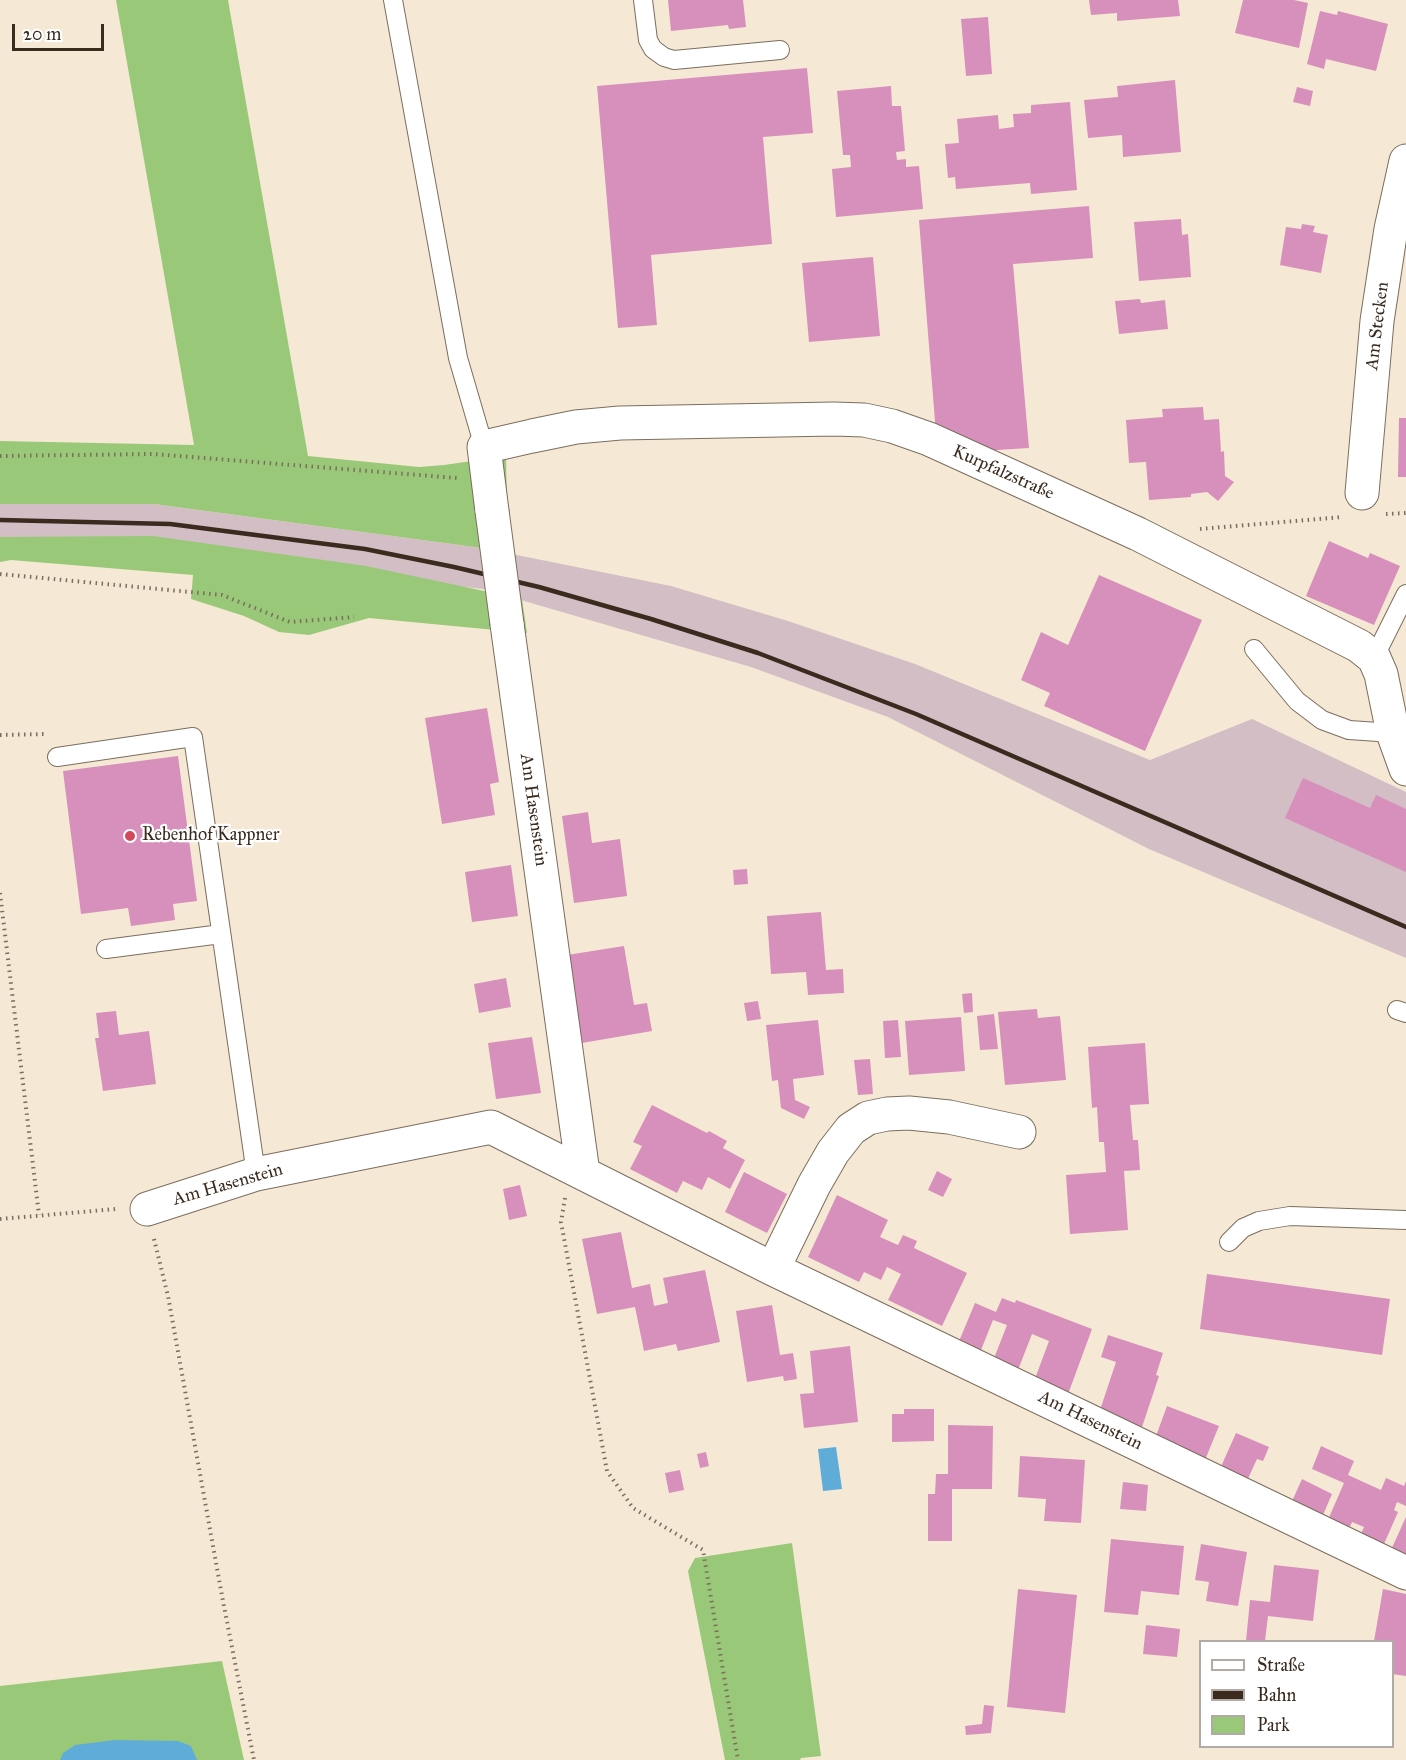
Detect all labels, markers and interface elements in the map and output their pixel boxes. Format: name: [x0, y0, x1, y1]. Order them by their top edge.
scale bar: [15, 12, 106, 50]
text: 20 m: [23, 23, 61, 45]
street label: Am Stecken: [1362, 281, 1394, 371]
street label: Kurpfalzstraße: [949, 441, 1057, 505]
street label: Am Hasenstein: [514, 752, 552, 868]
place label: Rebenhof Kappner: [142, 825, 279, 847]
marker: Rebenhof Kappner: [123, 829, 137, 843]
street label: Am Hasenstein: [171, 1159, 285, 1211]
street label: Am Hasenstein: [1034, 1386, 1146, 1456]
legend: [1199, 1640, 1394, 1748]
text: Straße: [1257, 1654, 1305, 1676]
text: Bahn: [1257, 1684, 1296, 1706]
text: Park: [1257, 1714, 1290, 1736]

